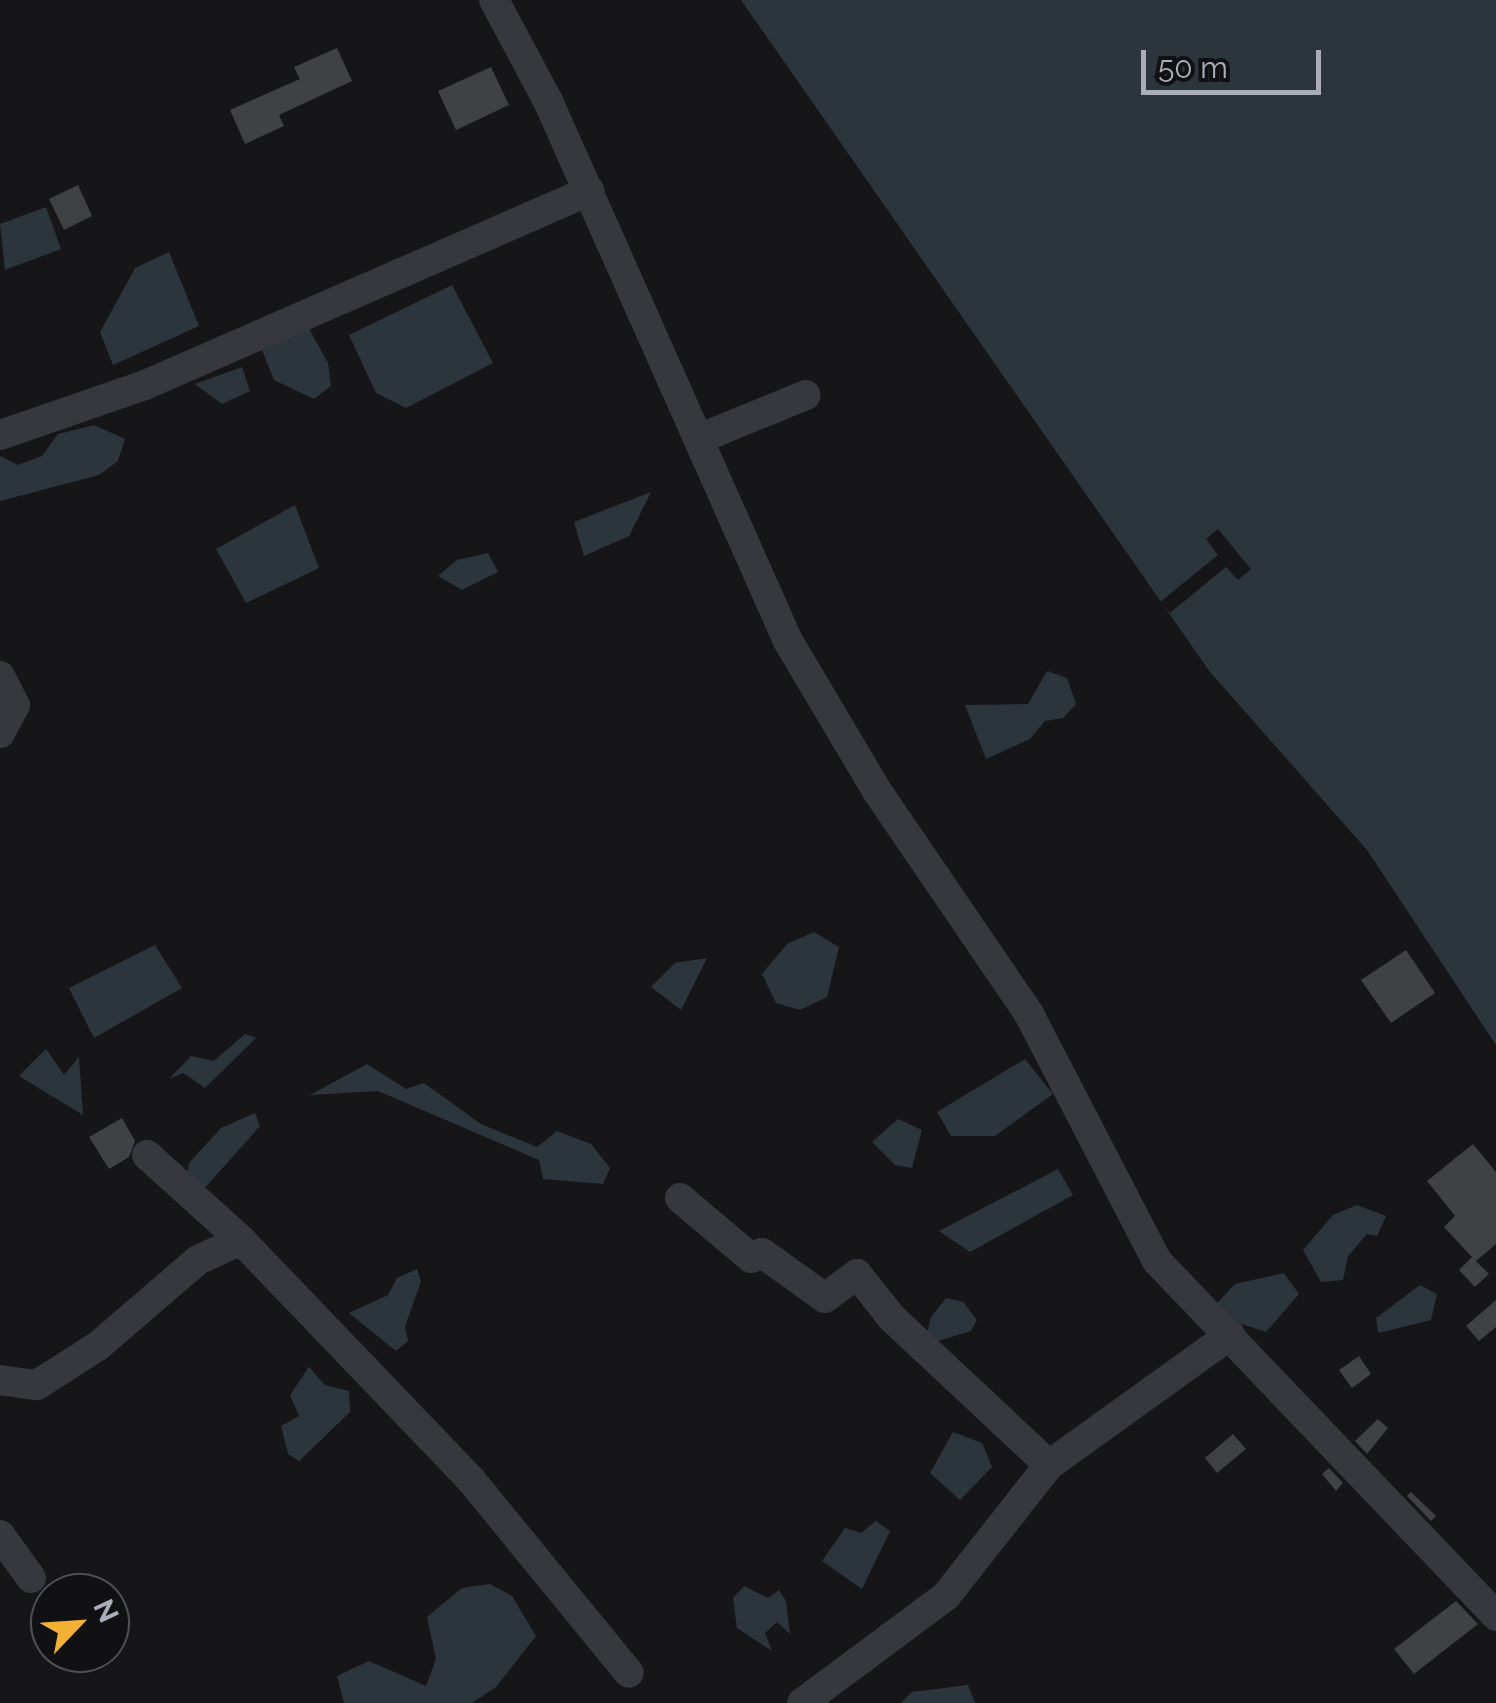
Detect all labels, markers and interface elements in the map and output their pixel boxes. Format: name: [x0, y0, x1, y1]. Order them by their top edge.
scale bar: [1146, 30, 1326, 92]
text: 50 m: [1158, 50, 1228, 85]
north arrow: [30, 1573, 130, 1673]
text: N: [86, 1594, 125, 1628]

